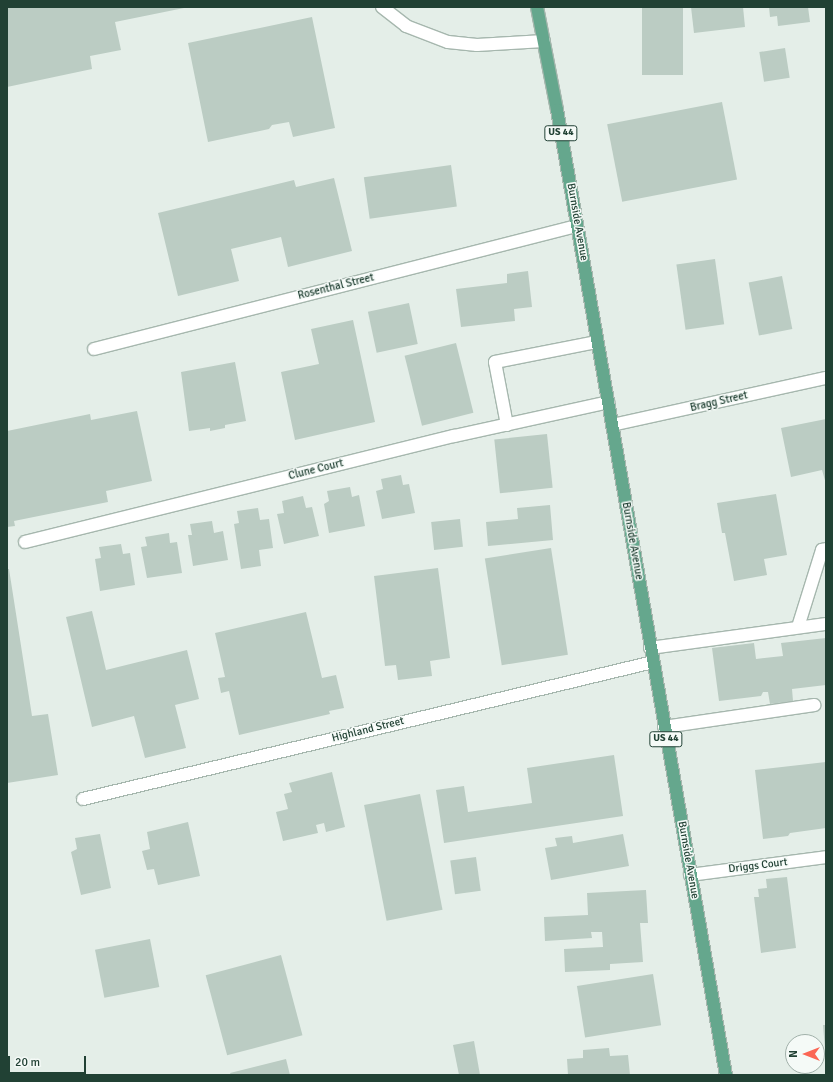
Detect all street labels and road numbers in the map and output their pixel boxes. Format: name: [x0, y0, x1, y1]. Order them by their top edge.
road number: US 44: [544, 125, 578, 141]
street label: Burnside Avenue: [564, 182, 590, 262]
street label: Rosenthal Street: [296, 271, 376, 303]
street label: Bragg Street: [689, 389, 749, 415]
street label: Clune Court: [287, 457, 345, 483]
street label: Burnside Avenue: [619, 501, 645, 581]
street label: Highland Street: [331, 715, 405, 745]
road number: US 44: [649, 731, 683, 747]
street label: Burnside Avenue: [675, 820, 701, 900]
street label: Driggs Court: [728, 856, 788, 876]

